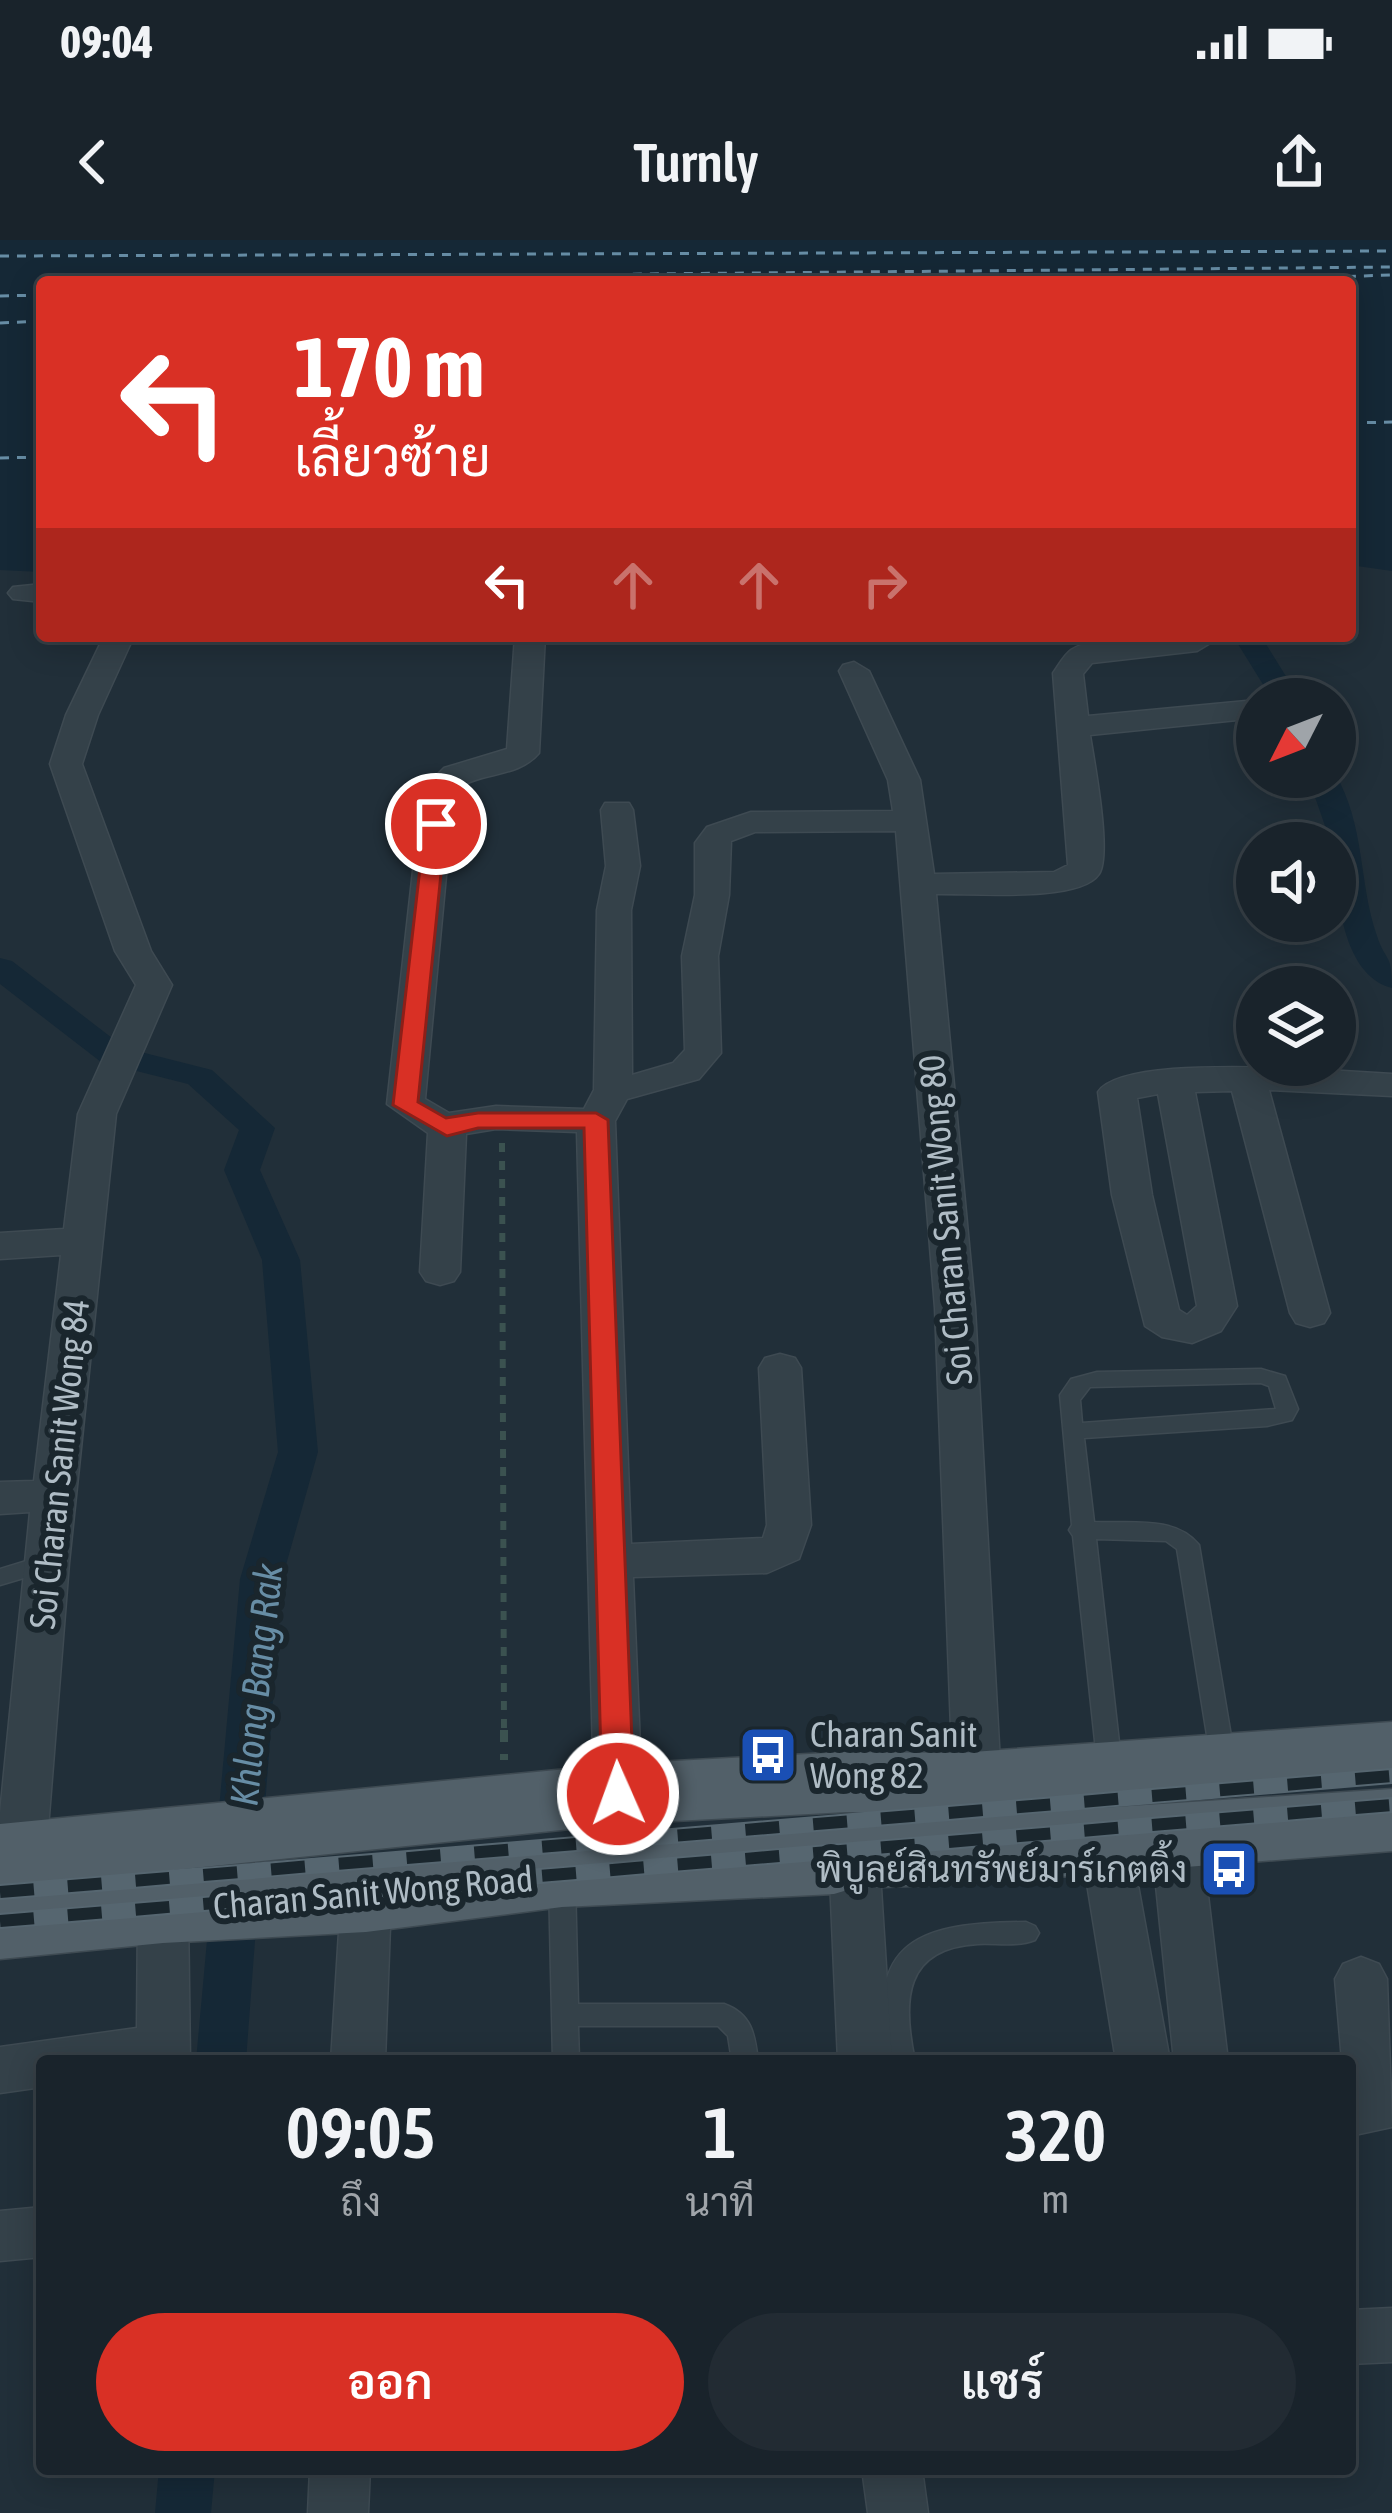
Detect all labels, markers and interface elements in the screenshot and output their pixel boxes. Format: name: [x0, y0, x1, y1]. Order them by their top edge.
text: 09:04: [60, 16, 154, 68]
icon: back: [60, 129, 126, 195]
icon: share: [1266, 129, 1332, 195]
text: Turnly: [633, 132, 759, 193]
text: 170 m: [294, 319, 484, 415]
icon: left: [96, 324, 252, 480]
text: เลี้ยวซ้าย: [294, 426, 491, 487]
icon: left: [474, 552, 540, 618]
icon: ahead: [600, 552, 666, 618]
icon: ahead: [726, 552, 792, 618]
icon: right: [852, 552, 918, 618]
north arrow: [1236, 678, 1356, 798]
map controls: [1236, 678, 1356, 1086]
pin: [385, 773, 487, 875]
icon: arrive: [403, 791, 469, 857]
button: sound: [1236, 822, 1356, 942]
button: layers: [1236, 966, 1356, 1086]
street label: Soi Charan Sanit Wong 80: [910, 1053, 980, 1387]
street label: Soi Charan Sanit Wong 84: [21, 1297, 97, 1631]
water label: Khlong Bang Rak: [221, 1561, 291, 1808]
place label: Charan Sanit Wong 82: [810, 1713, 977, 1796]
bus stop icon: Charan Sanit Wong 82: [737, 1724, 799, 1786]
position arrow: [555, 1731, 681, 1857]
bus stop icon: พิบูลย์สินทรัพย์มาร์เกตติ้ง: [1198, 1838, 1260, 1900]
place label: พิบูลย์สินทรัพย์มาร์เกตติ้ง: [816, 1839, 1187, 1894]
street label: Charan Sanit Wong Road: [211, 1857, 535, 1927]
text: 09:05: [286, 2091, 435, 2173]
text: 1: [703, 2091, 737, 2173]
text: 320: [1005, 2094, 1106, 2176]
text: m: [1041, 2177, 1069, 2221]
text: ถึง: [340, 2180, 381, 2224]
text: นาที: [685, 2180, 755, 2224]
button: ออก: [96, 2313, 684, 2451]
button: แชร์: [708, 2313, 1296, 2451]

